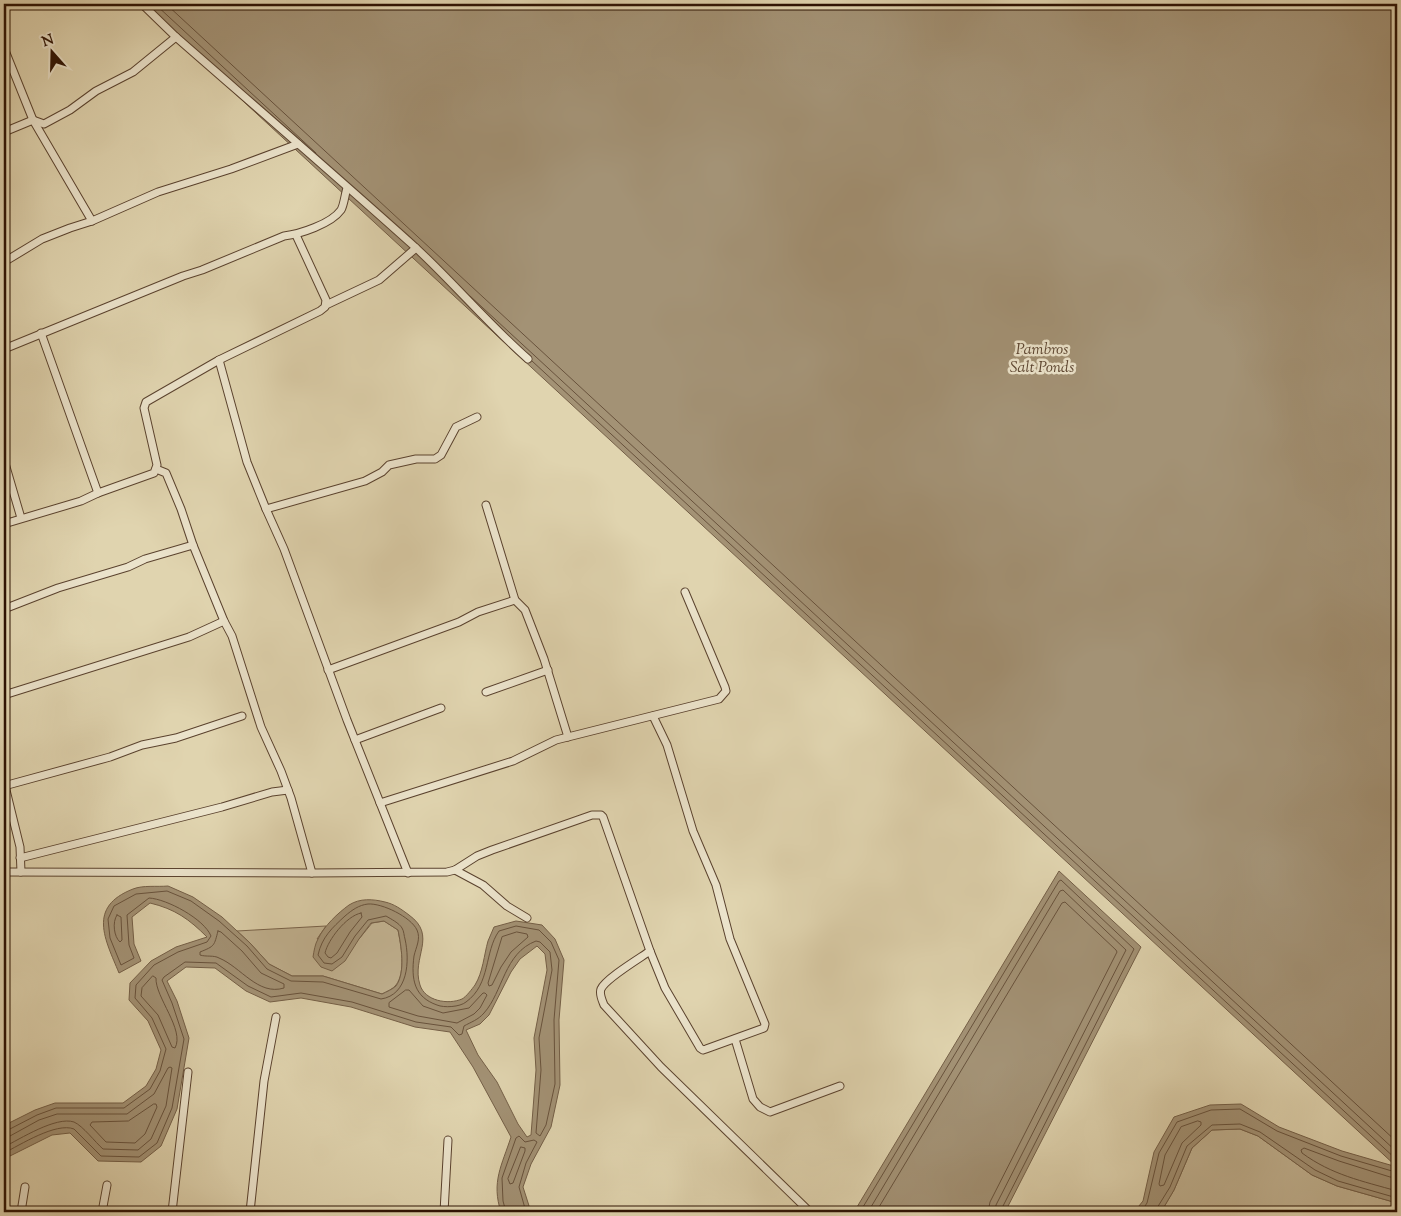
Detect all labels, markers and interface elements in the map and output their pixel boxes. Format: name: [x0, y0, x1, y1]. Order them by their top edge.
north arrow: [28, 28, 78, 78]
text: N: [40, 30, 57, 53]
water label: Pambros Salt Ponds: [1010, 339, 1074, 380]

